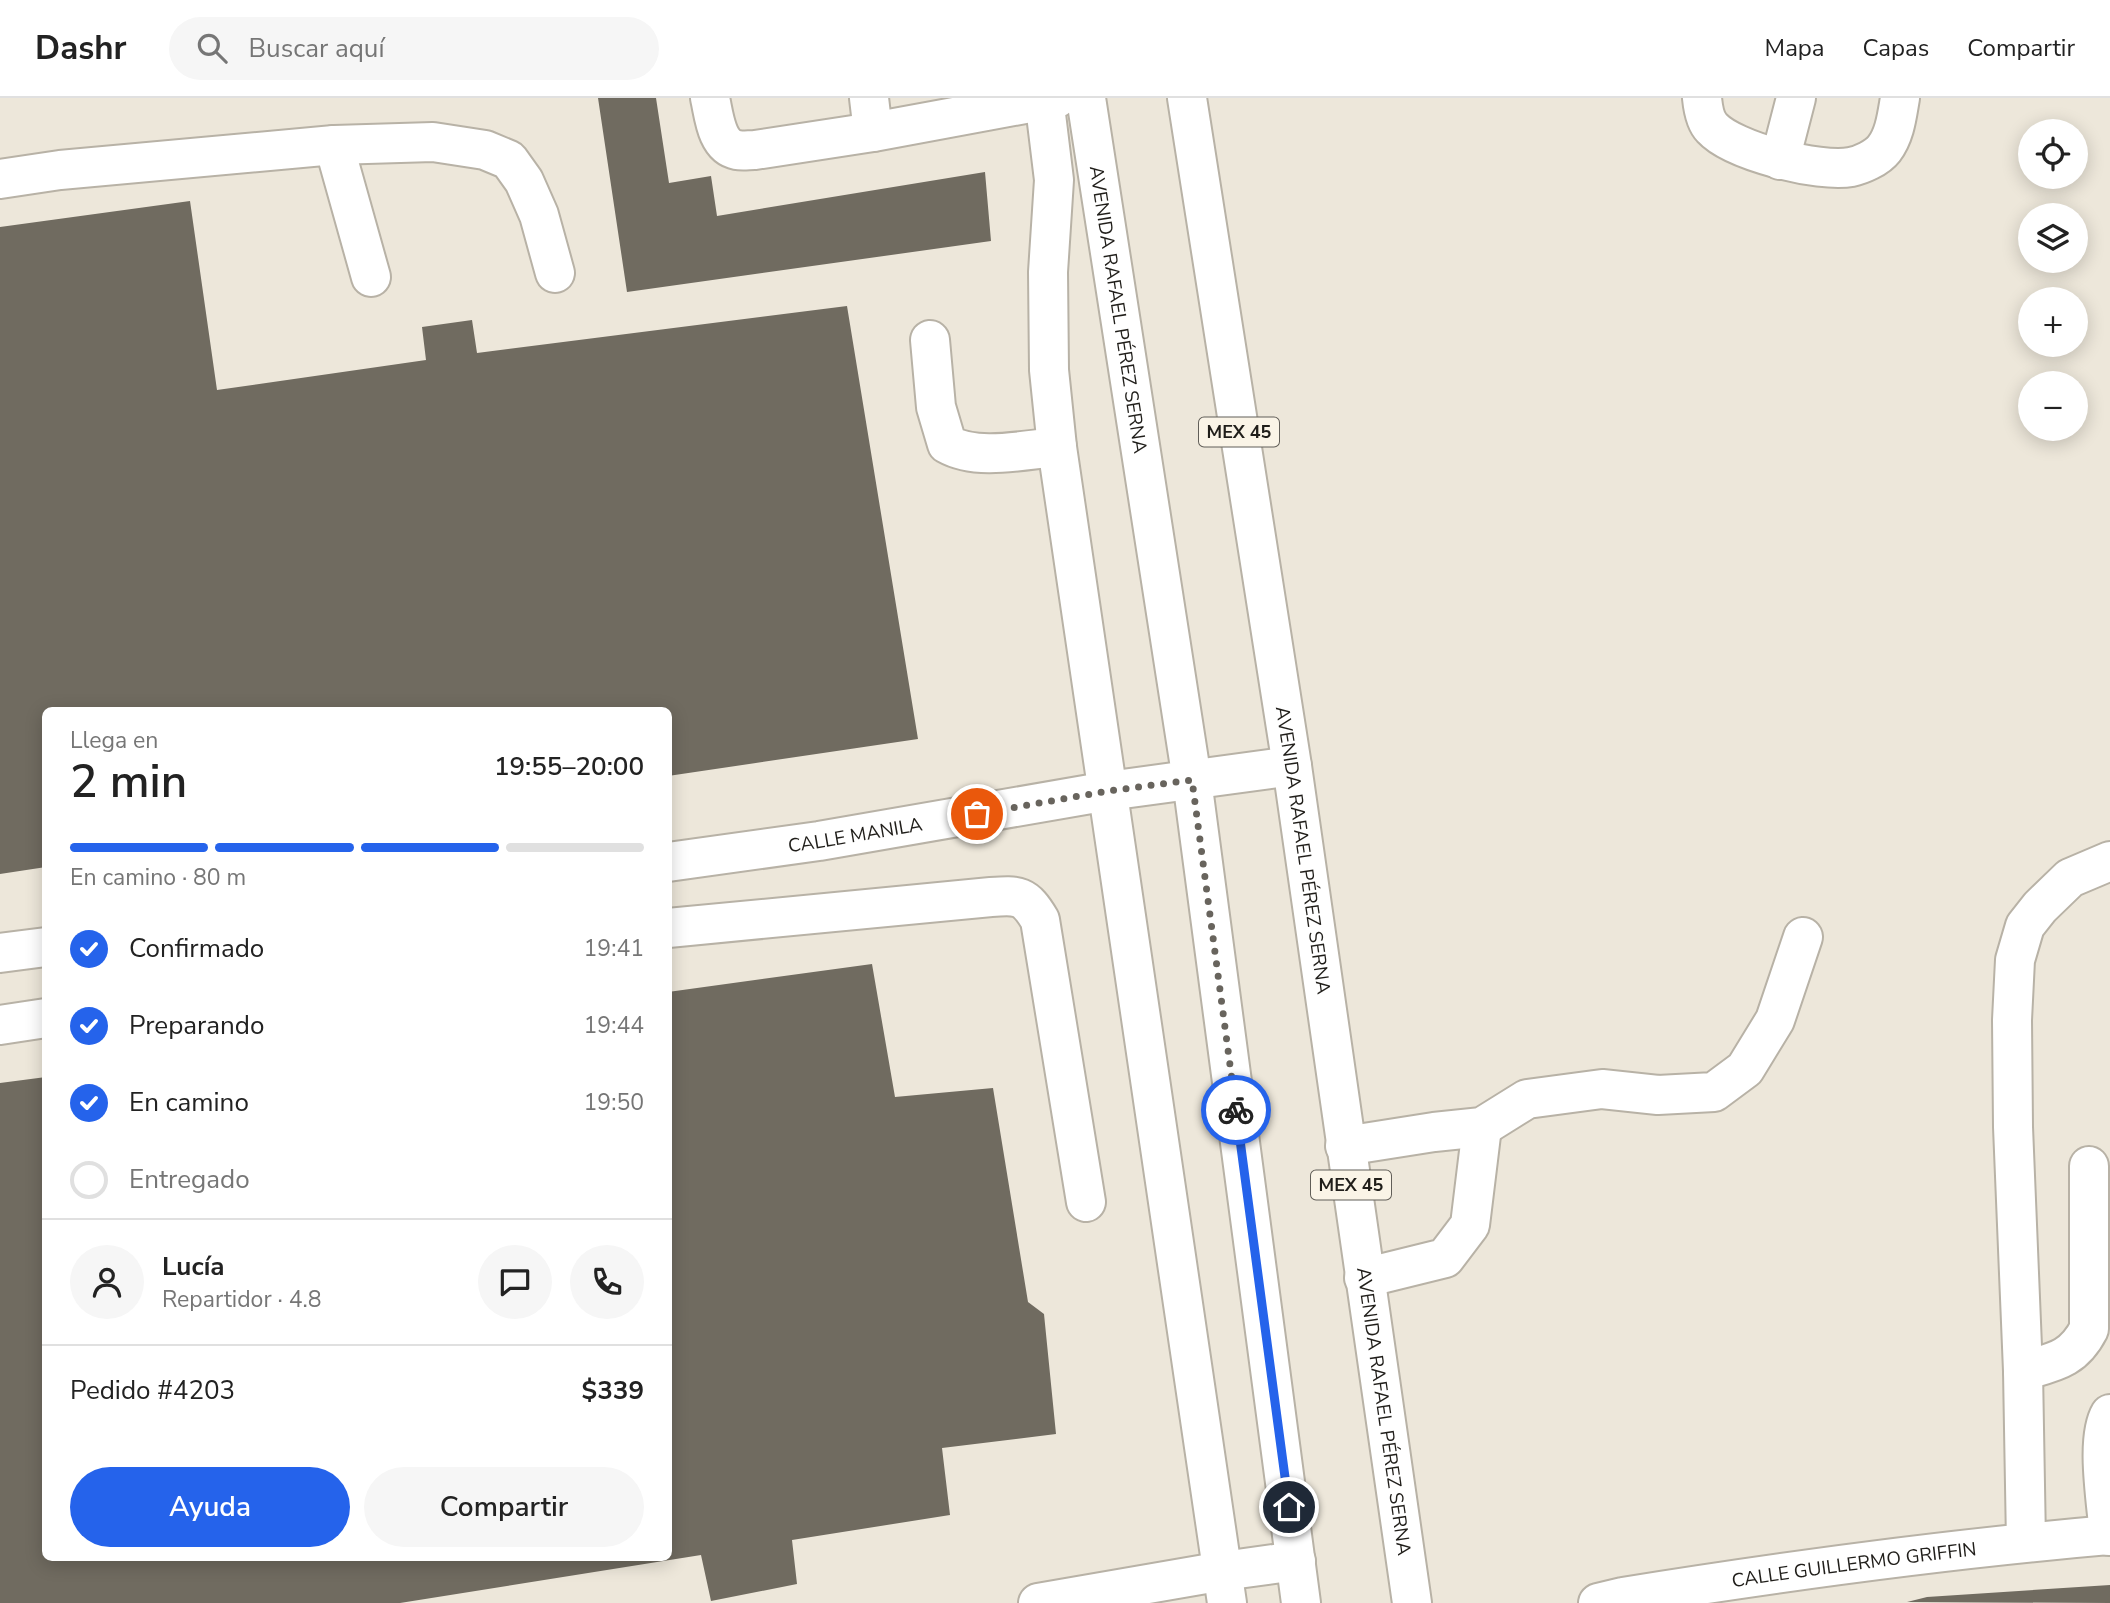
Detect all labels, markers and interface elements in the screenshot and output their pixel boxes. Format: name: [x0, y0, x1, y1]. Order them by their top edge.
search box: [169, 17, 659, 80]
text: Dashr: [35, 26, 127, 71]
icon: search: [193, 29, 231, 67]
text: Buscar aquí: [249, 31, 384, 66]
text: Mapa: [1765, 32, 1825, 64]
text: Capas: [1863, 32, 1929, 64]
text: Compartir: [1967, 32, 2075, 64]
map controls: [2018, 119, 2088, 441]
button: locate: [2018, 119, 2088, 189]
street label: AVENIDA RAFAEL PÉREZ SERNA: [1083, 164, 1153, 455]
button: layers: [2018, 203, 2088, 273]
button: +: [2018, 287, 2088, 357]
button: −: [2018, 371, 2088, 441]
road number: MEX 45: [1199, 418, 1279, 446]
street label: AVENIDA RAFAEL PÉREZ SERNA: [1269, 704, 1337, 996]
text: Llega en: [70, 725, 158, 756]
text: 19:55–20:00: [494, 749, 644, 784]
text: 2 min: [70, 750, 187, 813]
pin: [947, 784, 1007, 844]
icon: bag: [958, 795, 996, 833]
street label: CALLE MANILA: [786, 811, 924, 859]
text: En camino · 80 m: [70, 862, 246, 893]
icon: check: [70, 930, 108, 968]
text: Confirmado: [129, 931, 264, 966]
text: 19:41: [584, 933, 644, 964]
icon: check: [70, 1007, 108, 1045]
text: Preparando: [129, 1008, 264, 1043]
text: 19:44: [584, 1010, 644, 1041]
courier: [1201, 1075, 1271, 1145]
icon: check: [70, 1084, 108, 1122]
text: En camino: [129, 1085, 249, 1120]
text: 19:50: [584, 1087, 644, 1118]
icon: bike: [1217, 1091, 1255, 1129]
text: Entregado: [129, 1162, 250, 1197]
road number: MEX 45: [1311, 1170, 1391, 1200]
button: person: [70, 1245, 144, 1319]
button: chat: [478, 1245, 552, 1319]
button: phone: [570, 1245, 644, 1319]
text: Lucía: [162, 1249, 225, 1284]
street label: AVENIDA RAFAEL PÉREZ SERNA: [1350, 1266, 1417, 1557]
text: Repartidor · 4.8: [162, 1284, 322, 1315]
text: Pedido #4203: [70, 1373, 235, 1408]
text: $339: [582, 1373, 644, 1408]
button: Ayuda: [70, 1467, 350, 1547]
button: Compartir: [364, 1467, 644, 1547]
pin: [1259, 1477, 1319, 1537]
icon: home: [1270, 1488, 1308, 1526]
street label: CALLE GUILLERMO GRIFFIN: [1730, 1536, 1978, 1594]

